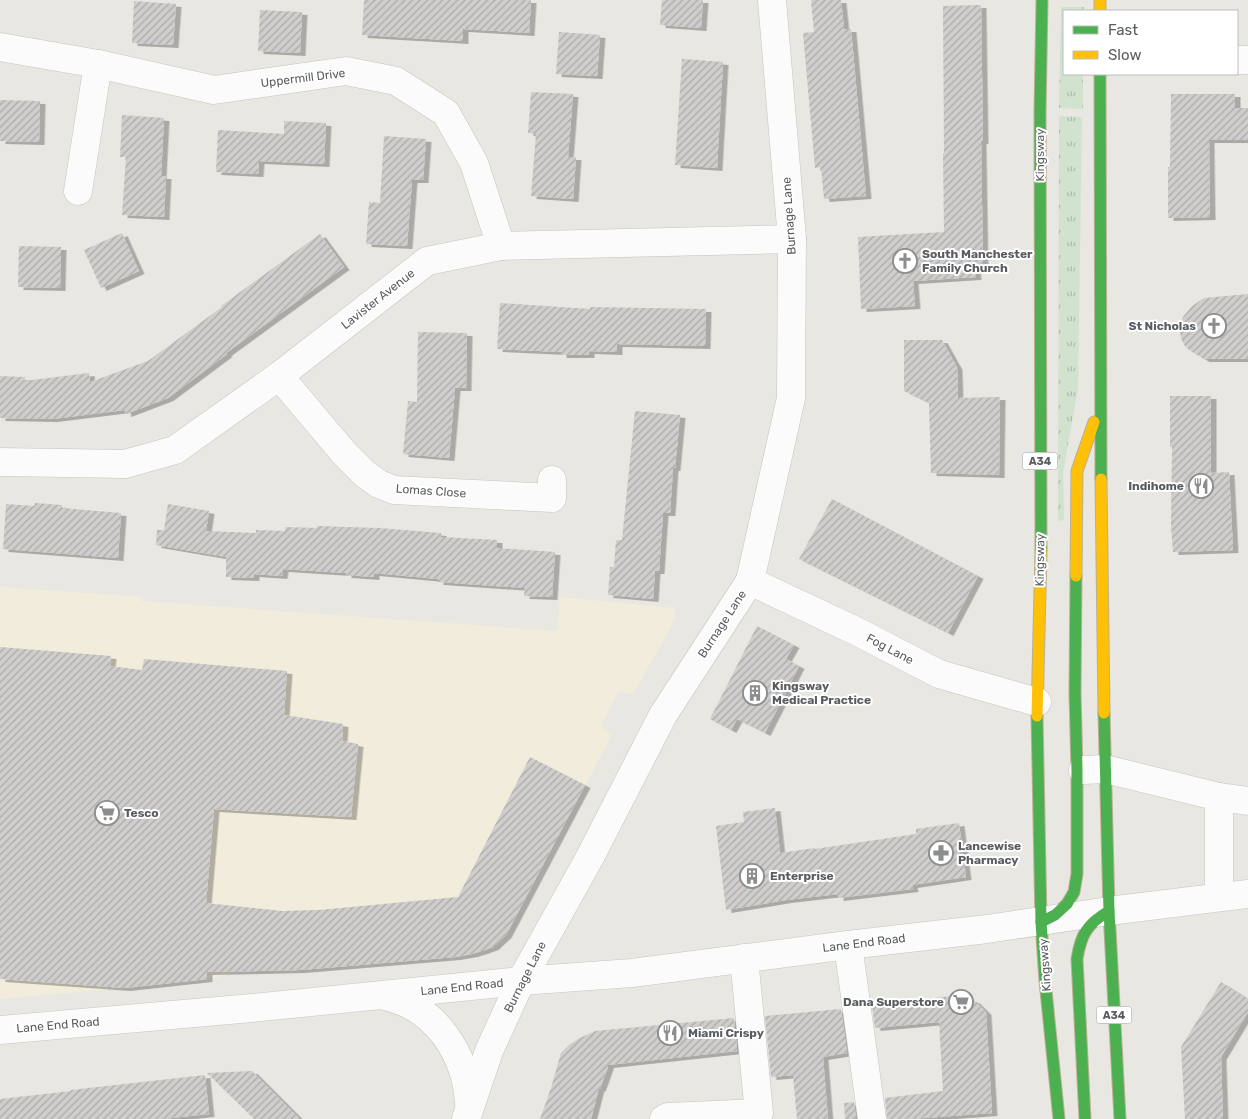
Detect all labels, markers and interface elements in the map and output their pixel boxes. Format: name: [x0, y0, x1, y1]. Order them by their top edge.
legend: [1063, 10, 1238, 75]
text: Fast: [1108, 21, 1138, 39]
text: Slow: [1108, 46, 1141, 64]
street label: Uppermill Drive: [260, 66, 346, 90]
street label: Kingsway: [1033, 128, 1047, 182]
street label: Burnage Lane: [779, 176, 799, 255]
place label: South Manchester Family Church: [922, 247, 1033, 275]
church icon: South Manchester Family Church: [892, 248, 918, 274]
street label: Lavister Avenue: [339, 266, 418, 332]
church icon: St Nicholas: [1201, 313, 1227, 339]
place label: St Nicholas: [1128, 319, 1196, 333]
road number: A34: [1022, 452, 1058, 470]
restaurant icon: Indihome: [1188, 473, 1214, 499]
place label: Indihome: [1128, 479, 1184, 493]
street label: Lomas Close: [395, 482, 467, 500]
street label: Kingsway: [1033, 533, 1047, 587]
street label: Burnage Lane: [695, 587, 749, 660]
street label: Fog Lane: [864, 631, 916, 667]
place label: Kingsway Medical Practice: [772, 679, 871, 707]
building icon: Kingsway Medical Practice: [742, 680, 768, 706]
supermarket icon: Tesco: [94, 800, 120, 826]
place label: Tesco: [124, 806, 159, 820]
place label: Lancewise Pharmacy: [958, 839, 1021, 867]
pharmacy icon: Lancewise Pharmacy: [928, 840, 954, 866]
building icon: Enterprise: [739, 863, 765, 889]
place label: Enterprise: [770, 869, 834, 883]
street label: Lane End Road: [822, 931, 906, 955]
street label: Kingsway: [1036, 938, 1054, 992]
street label: Burnage Lane: [501, 939, 549, 1015]
street label: Lane End Road: [420, 976, 504, 998]
supermarket icon: Dana Superstore: [948, 989, 974, 1015]
place label: Dana Superstore: [843, 995, 944, 1009]
road number: A34: [1096, 1006, 1132, 1024]
street label: Lane End Road: [16, 1014, 100, 1036]
restaurant icon: Miami Crispy: [657, 1020, 683, 1046]
place label: Miami Crispy: [688, 1026, 764, 1040]

